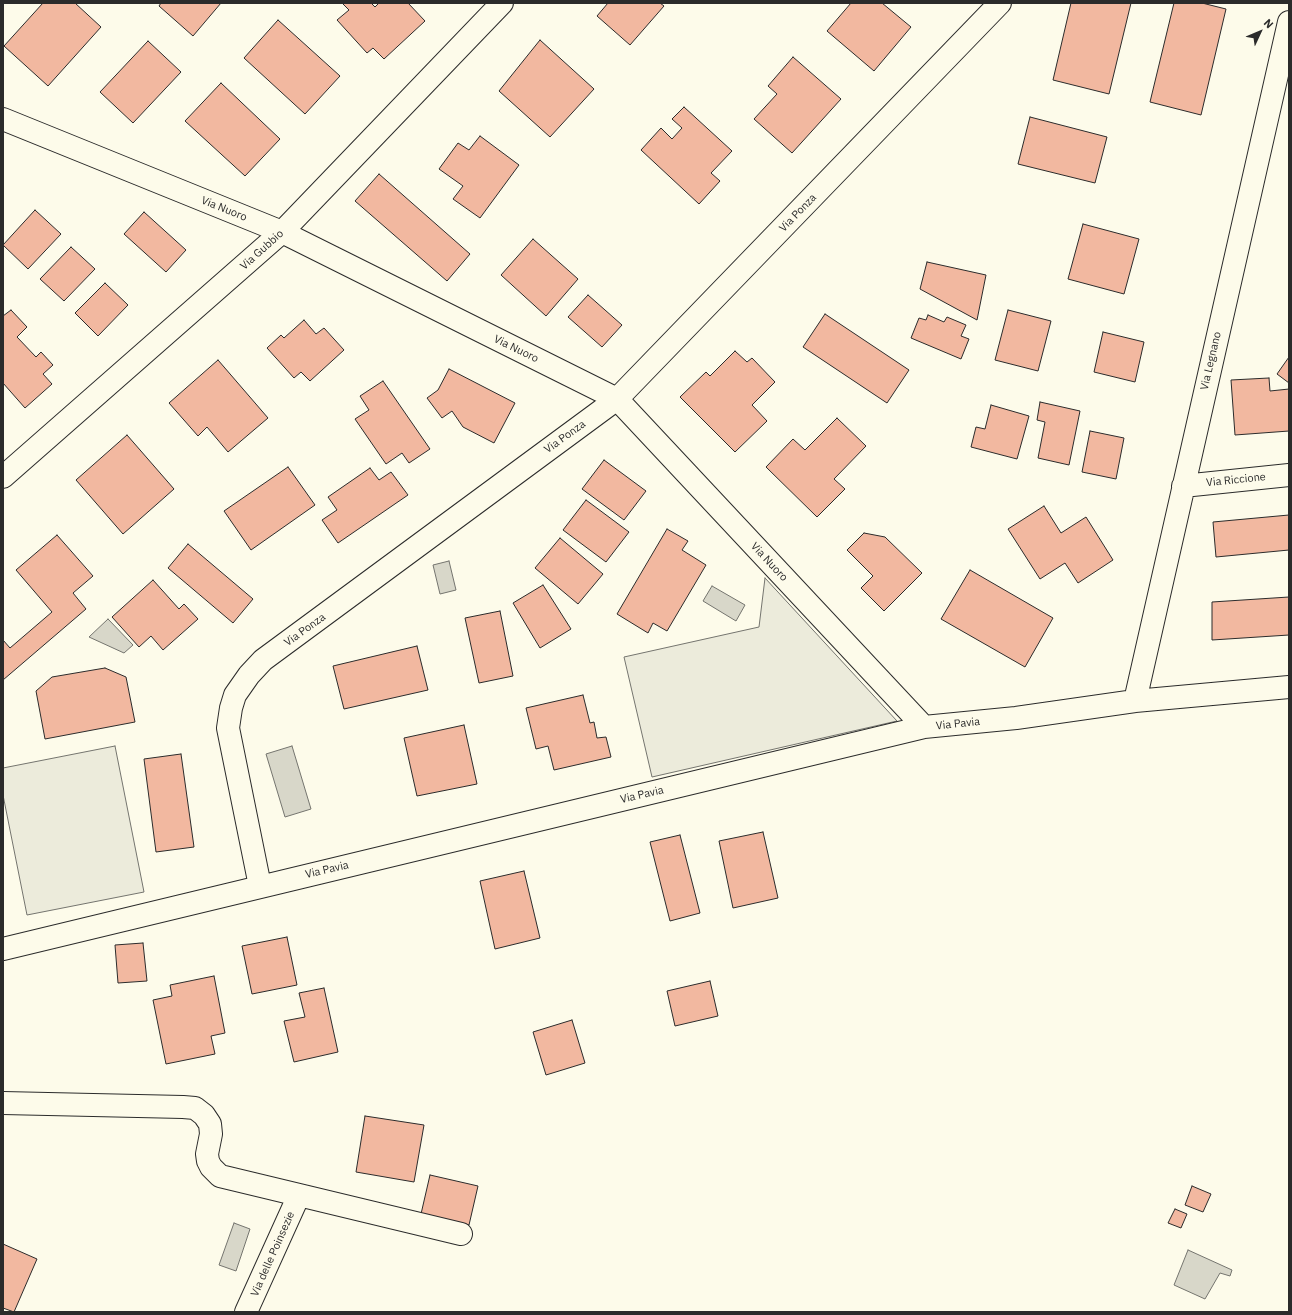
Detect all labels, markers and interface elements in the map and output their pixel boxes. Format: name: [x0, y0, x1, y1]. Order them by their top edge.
north arrow: [1240, 12, 1280, 52]
text: N: [1261, 16, 1276, 31]
street label: Via Ponza: [777, 191, 819, 235]
street label: Via Nuoro: [199, 194, 249, 224]
street label: Via Gubbio: [238, 227, 286, 273]
street label: Via Legnano: [1198, 330, 1224, 392]
street label: Via Nuoro: [491, 332, 541, 366]
street label: Via Ponza: [542, 418, 588, 456]
street label: Via Riccione: [1206, 470, 1266, 490]
street label: Via Nuoro: [748, 540, 790, 584]
street label: Via Ponza: [282, 611, 328, 649]
street label: Via Pavia: [935, 715, 981, 733]
street label: Via Pavia: [619, 784, 665, 806]
street label: Via Pavia: [304, 859, 350, 881]
street label: Via delle Poinsezie: [248, 1209, 298, 1299]

